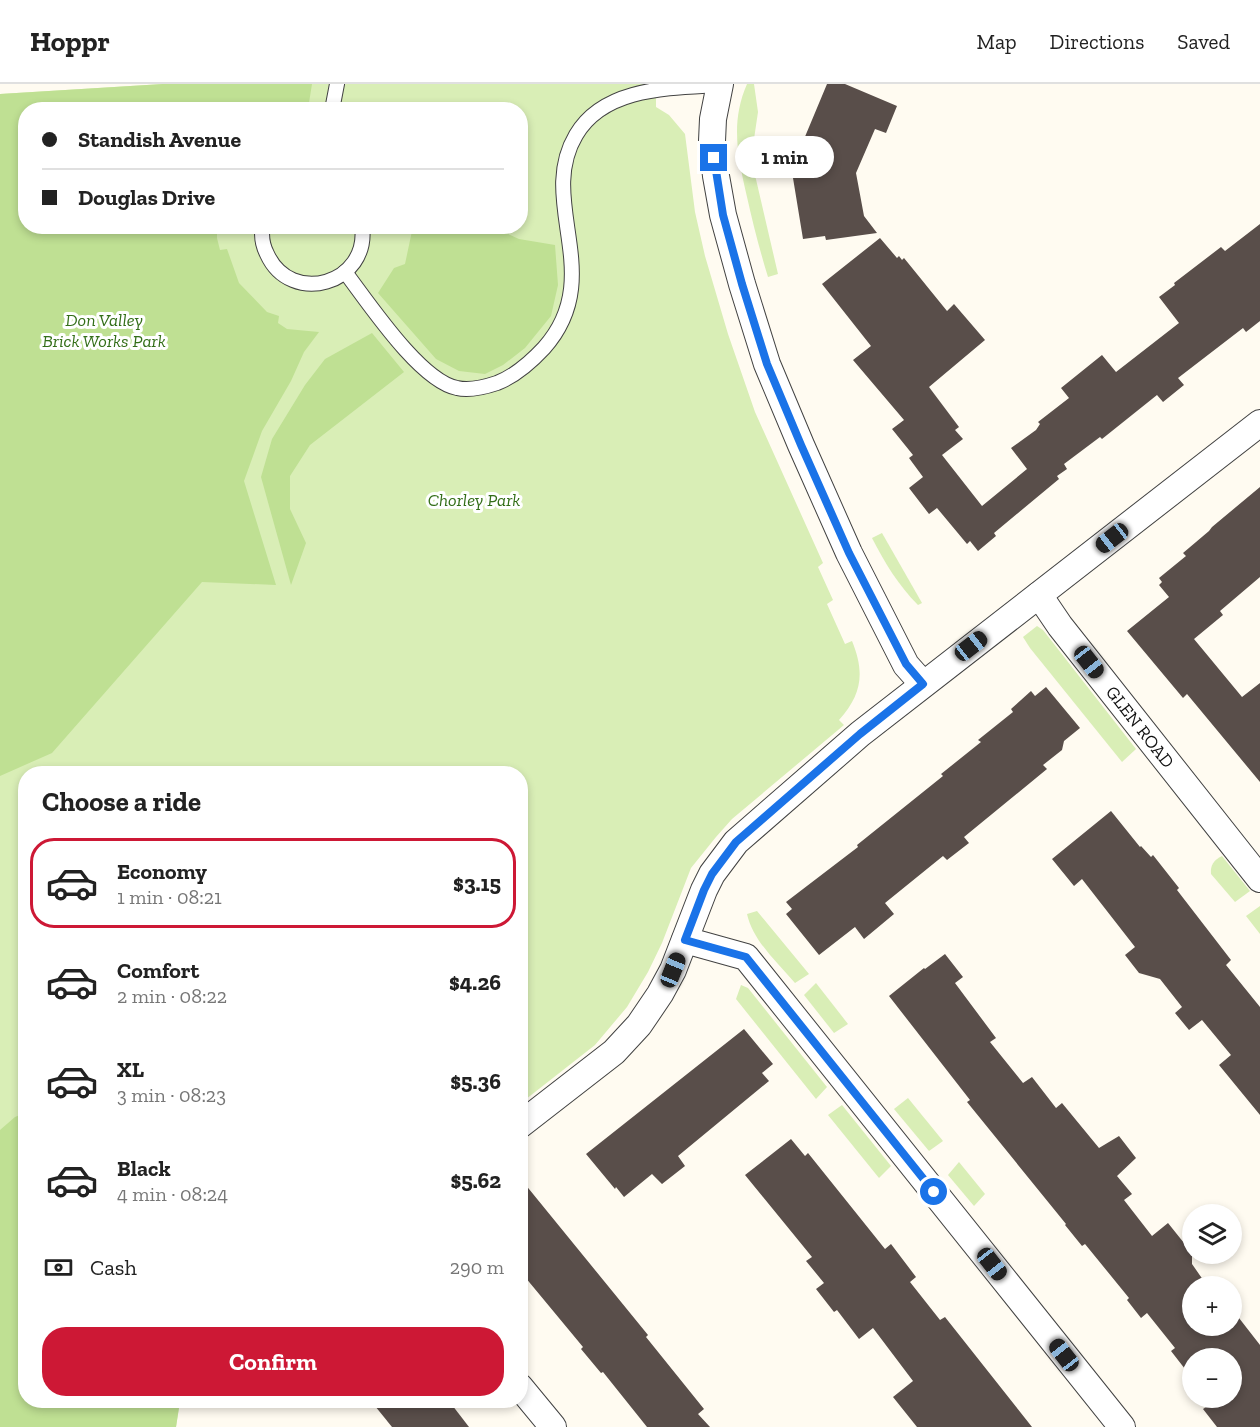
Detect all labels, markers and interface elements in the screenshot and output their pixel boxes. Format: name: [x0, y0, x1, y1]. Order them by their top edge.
text: Hoppr: [30, 25, 110, 58]
text: Map: [977, 29, 1017, 54]
text: Directions: [1050, 29, 1144, 54]
text: Saved: [1177, 29, 1230, 54]
text: Standish Avenue: [78, 126, 241, 153]
callout: 1 min: [735, 137, 834, 179]
route end: [700, 144, 727, 171]
text: 1 min: [761, 145, 808, 169]
text: Douglas Drive: [78, 184, 215, 211]
park label: Don Valley Brick Works Park: [42, 309, 166, 352]
park label: Chorley Park: [428, 489, 520, 511]
car: [1092, 520, 1132, 556]
car: [951, 628, 991, 664]
car: [1071, 642, 1107, 682]
street label: GLEN ROAD: [1101, 682, 1179, 772]
text: Choose a ride: [42, 786, 201, 818]
icon: car: [45, 856, 99, 910]
text: Economy: [117, 858, 207, 885]
text: $3.15: [453, 870, 501, 897]
text: 1 min · 08:21: [117, 885, 222, 909]
car: [658, 950, 688, 990]
icon: car: [45, 955, 99, 1009]
text: Comfort: [117, 957, 199, 984]
text: $4.26: [449, 969, 501, 996]
text: 2 min · 08:22: [117, 984, 227, 1008]
icon: car: [45, 1054, 99, 1108]
text: XL: [117, 1056, 144, 1083]
text: $5.36: [450, 1068, 501, 1095]
text: 3 min · 08:23: [117, 1083, 226, 1107]
icon: car: [45, 1153, 99, 1207]
text: Black: [117, 1155, 171, 1182]
text: $5.62: [450, 1167, 501, 1194]
route start: [920, 1178, 947, 1205]
text: 4 min · 08:24: [117, 1182, 228, 1206]
map controls: [1182, 1204, 1242, 1408]
button: layers: [1182, 1204, 1242, 1264]
car: [974, 1244, 1010, 1284]
icon: cash: [42, 1251, 75, 1284]
text: Cash: [90, 1254, 137, 1281]
text: 290 m: [450, 1255, 504, 1279]
button: +: [1182, 1276, 1242, 1336]
button: Confirm: [42, 1327, 504, 1396]
car: [1046, 1335, 1082, 1375]
button: −: [1182, 1348, 1242, 1408]

